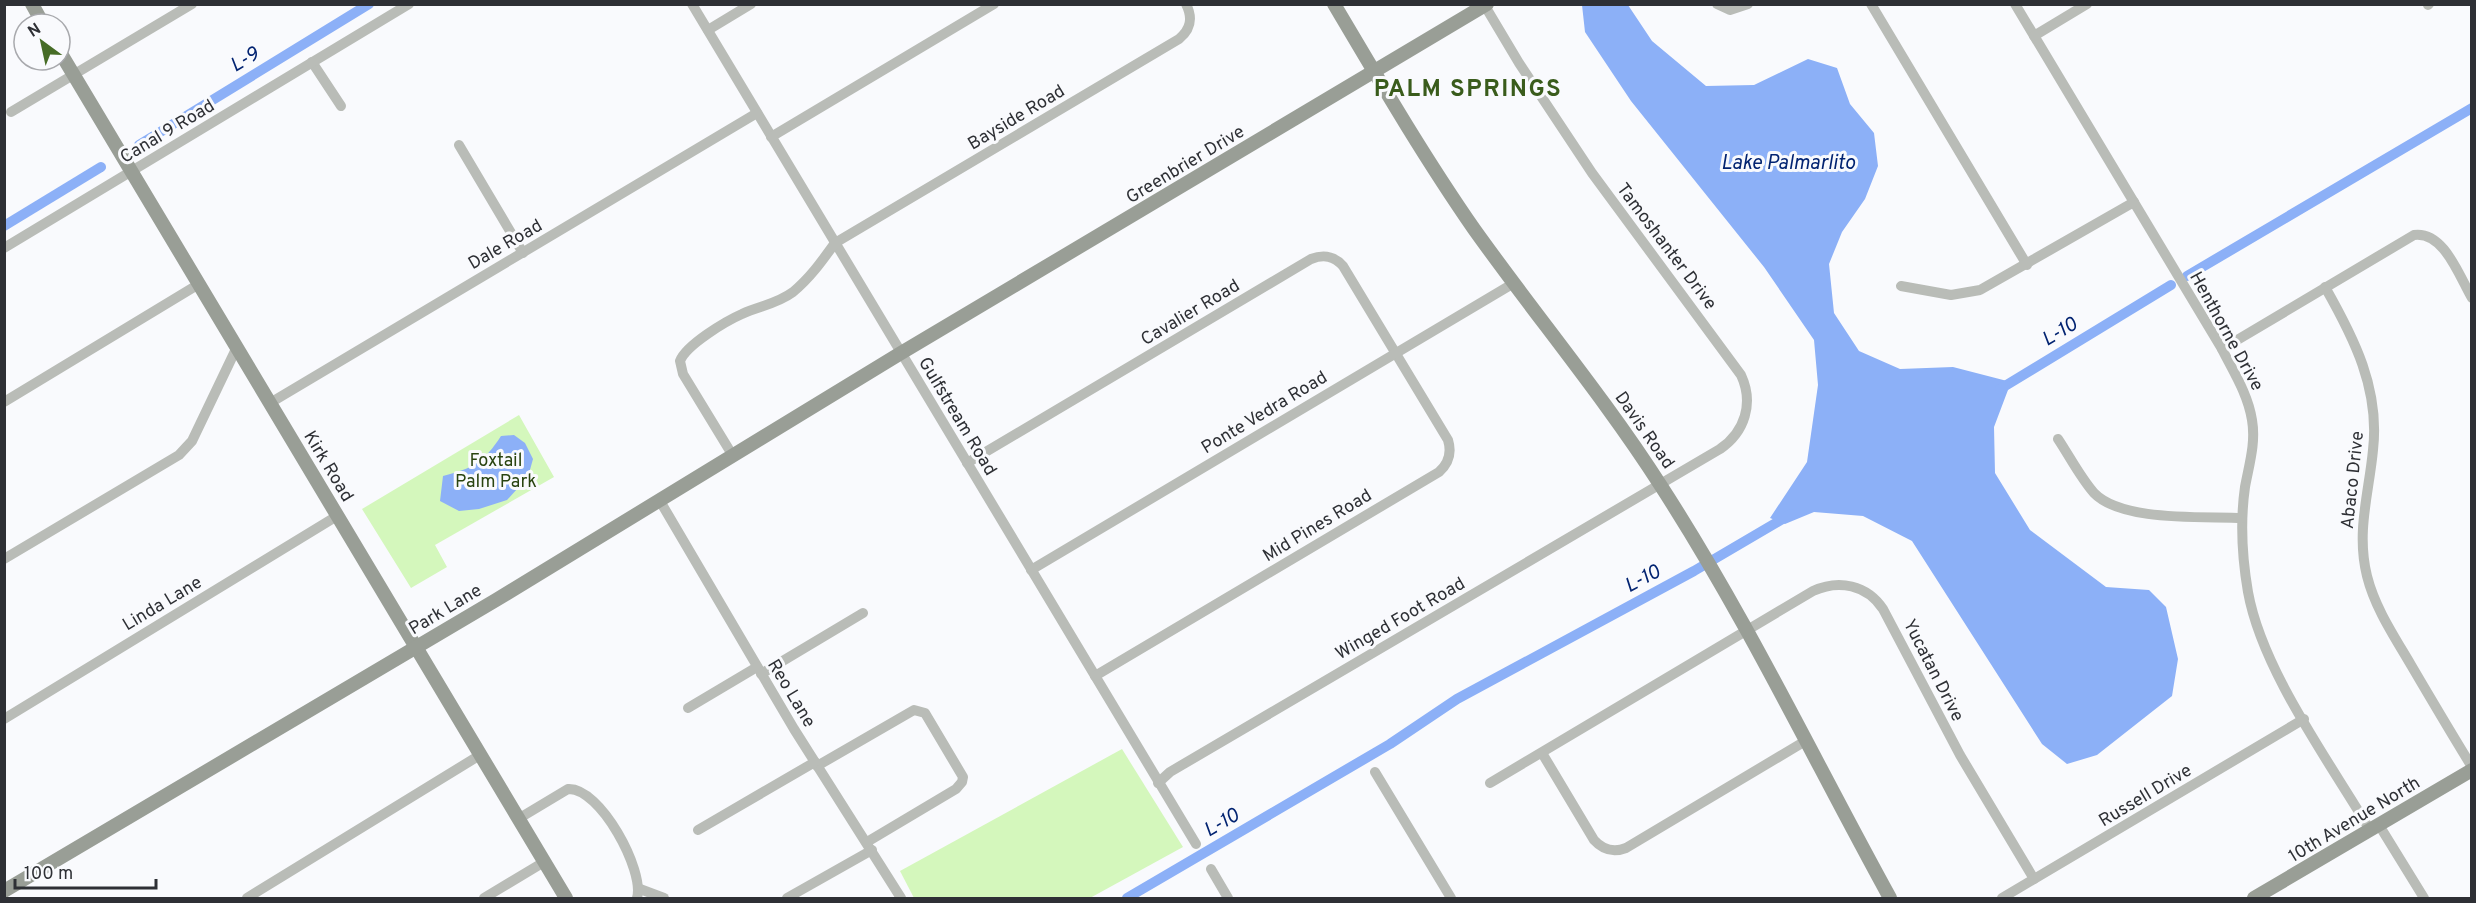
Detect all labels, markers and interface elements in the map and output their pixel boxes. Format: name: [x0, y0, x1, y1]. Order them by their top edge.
north arrow: [12, 12, 72, 72]
text: N: [25, 20, 45, 43]
water label: L-9: [226, 42, 265, 79]
district label: PALM SPRINGS: [1374, 75, 1562, 105]
street label: Bayside Road: [964, 80, 1070, 156]
street label: Canal 9 Road: [116, 95, 219, 170]
street label: Greenbrier Drive: [1122, 121, 1249, 210]
water label: Lake Palmarlito: [1721, 151, 1855, 177]
street label: Tamoshanter Drive: [1611, 179, 1721, 315]
street label: Dale Road: [465, 215, 547, 276]
street label: Henthorne Drive: [2183, 268, 2268, 395]
street label: Cavalier Road: [1137, 275, 1244, 352]
water label: L-10: [2038, 312, 2083, 353]
street label: Gulfstream Road: [912, 353, 1001, 480]
street label: Ponte Vedra Road: [1197, 367, 1332, 460]
street label: Davis Road: [1609, 388, 1679, 474]
street label: Kirk Road: [298, 427, 358, 506]
street label: Abaco Drive: [2337, 430, 2370, 530]
park label: Foxtail Palm Park: [455, 450, 537, 494]
street label: Mid Pines Road: [1259, 485, 1377, 568]
water label: L-10: [1621, 559, 1666, 600]
street label: Linda Lane: [119, 572, 207, 637]
street label: Winged Foot Road: [1332, 573, 1470, 666]
street label: Park Lane: [405, 580, 487, 641]
street label: Yucatan Drive: [1897, 616, 1968, 726]
street label: Reo Lane: [761, 655, 820, 732]
street label: Russell Drive: [2095, 760, 2196, 833]
street label: 10th Avenue North: [2285, 772, 2425, 869]
water label: L-10: [1200, 803, 1245, 844]
scale bar: [15, 852, 156, 890]
text: 100 m: [24, 863, 73, 886]

